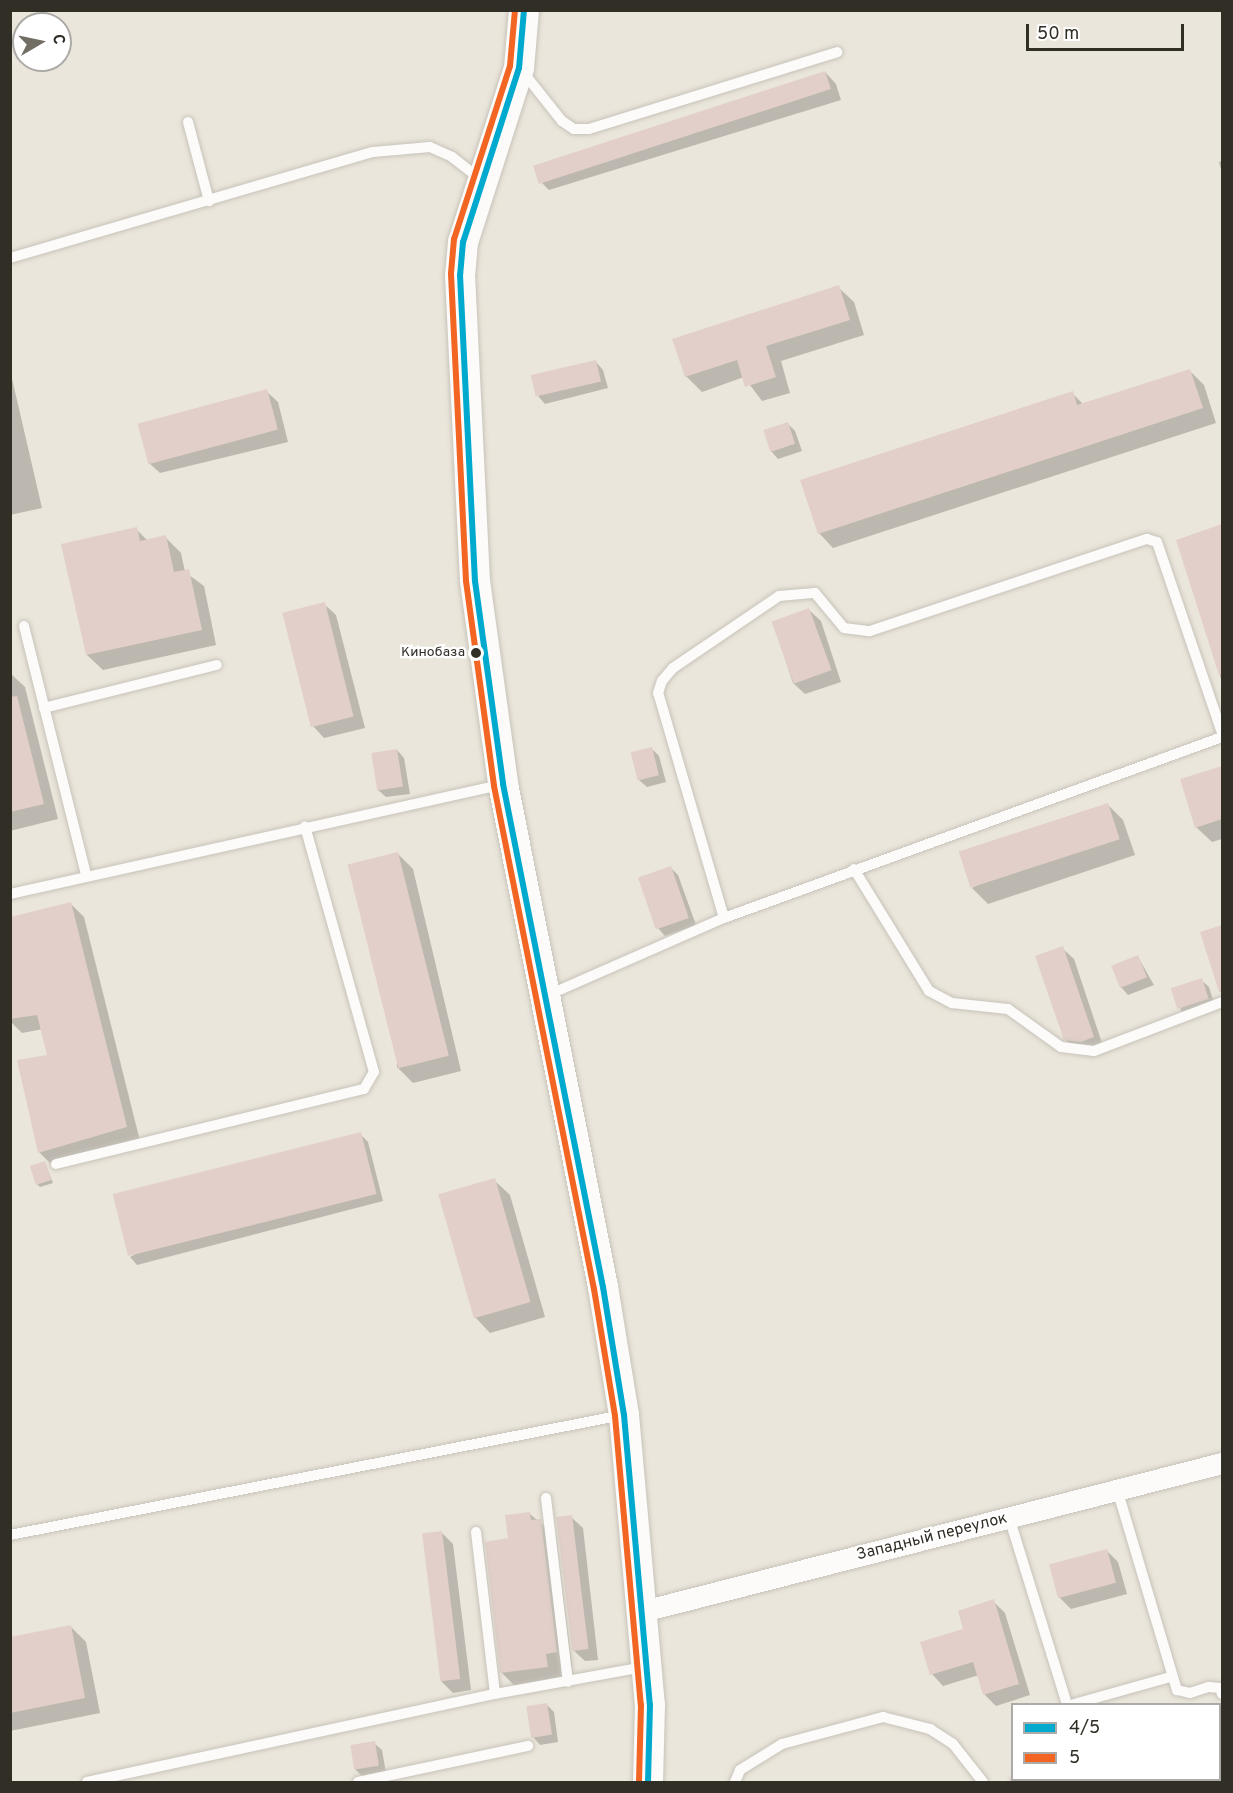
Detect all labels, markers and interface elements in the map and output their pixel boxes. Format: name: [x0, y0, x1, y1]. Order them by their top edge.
north arrow: [12, 12, 72, 72]
scale bar: [1029, 12, 1186, 50]
text: 50 m: [1037, 23, 1079, 46]
text: С: [47, 33, 68, 46]
place label: Кинобаза: [401, 645, 465, 661]
marker: Кинобаза: [470, 647, 482, 659]
street label: Западный переулок: [855, 1509, 1009, 1565]
legend: [1011, 1703, 1221, 1781]
text: 4/5: [1069, 1717, 1100, 1740]
text: 5: [1069, 1747, 1080, 1770]

